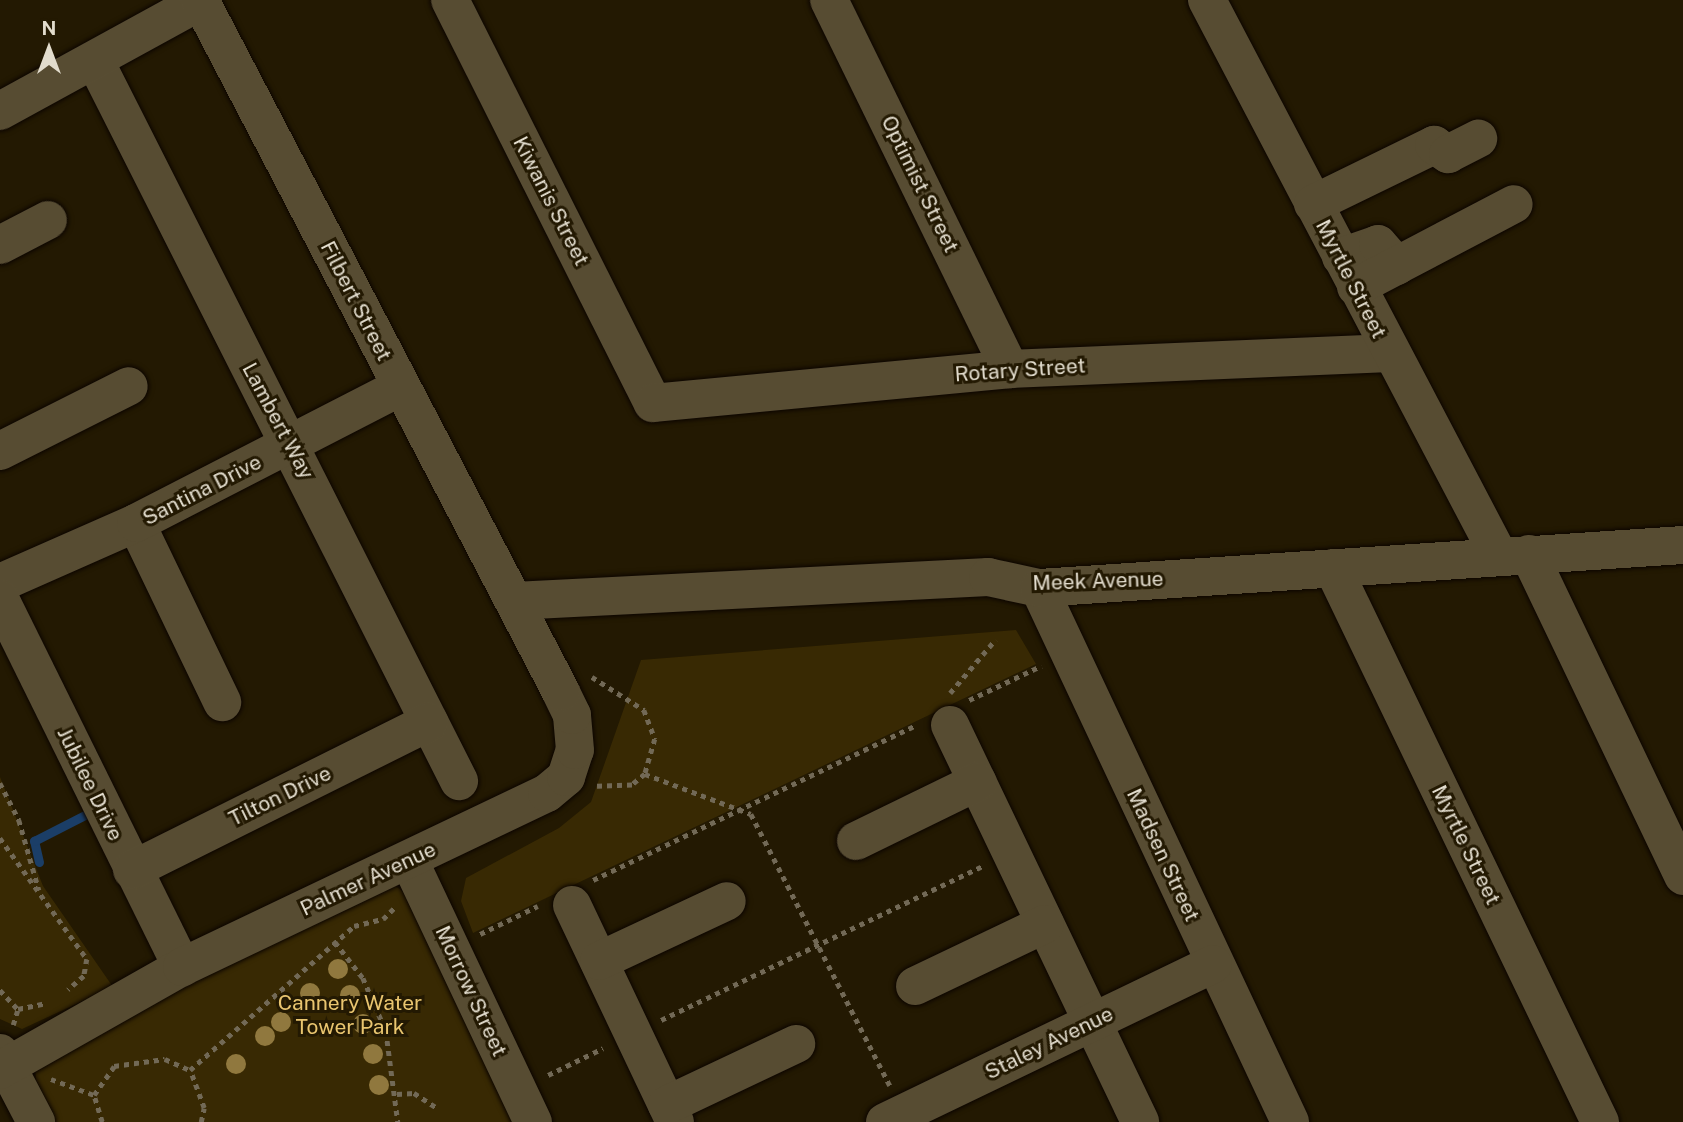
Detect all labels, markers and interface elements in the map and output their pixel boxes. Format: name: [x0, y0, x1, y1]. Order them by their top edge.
north arrow: [14, 14, 84, 84]
text: N: [42, 17, 56, 39]
street label: Optimist Street: [876, 111, 964, 257]
street label: Kiwanis Street: [508, 132, 594, 270]
street label: Myrtle Street: [1310, 215, 1392, 343]
street label: Filbert Street: [315, 237, 397, 365]
street label: Rotary Street: [954, 353, 1086, 387]
street label: Lambert Way: [237, 358, 319, 484]
street label: Santina Drive: [138, 449, 266, 531]
street label: Meek Avenue: [1032, 566, 1164, 596]
street label: Jubilee Drive: [52, 723, 128, 845]
street label: Tilton Drive: [225, 760, 335, 832]
street label: Myrtle Street: [1426, 781, 1506, 909]
street label: Madsen Street: [1121, 785, 1205, 925]
street label: Palmer Avenue: [296, 837, 440, 921]
street label: Morrow Street: [430, 922, 512, 1060]
park label: Cannery Water Tower Park: [277, 990, 423, 1040]
street label: Staley Avenue: [981, 1001, 1117, 1085]

